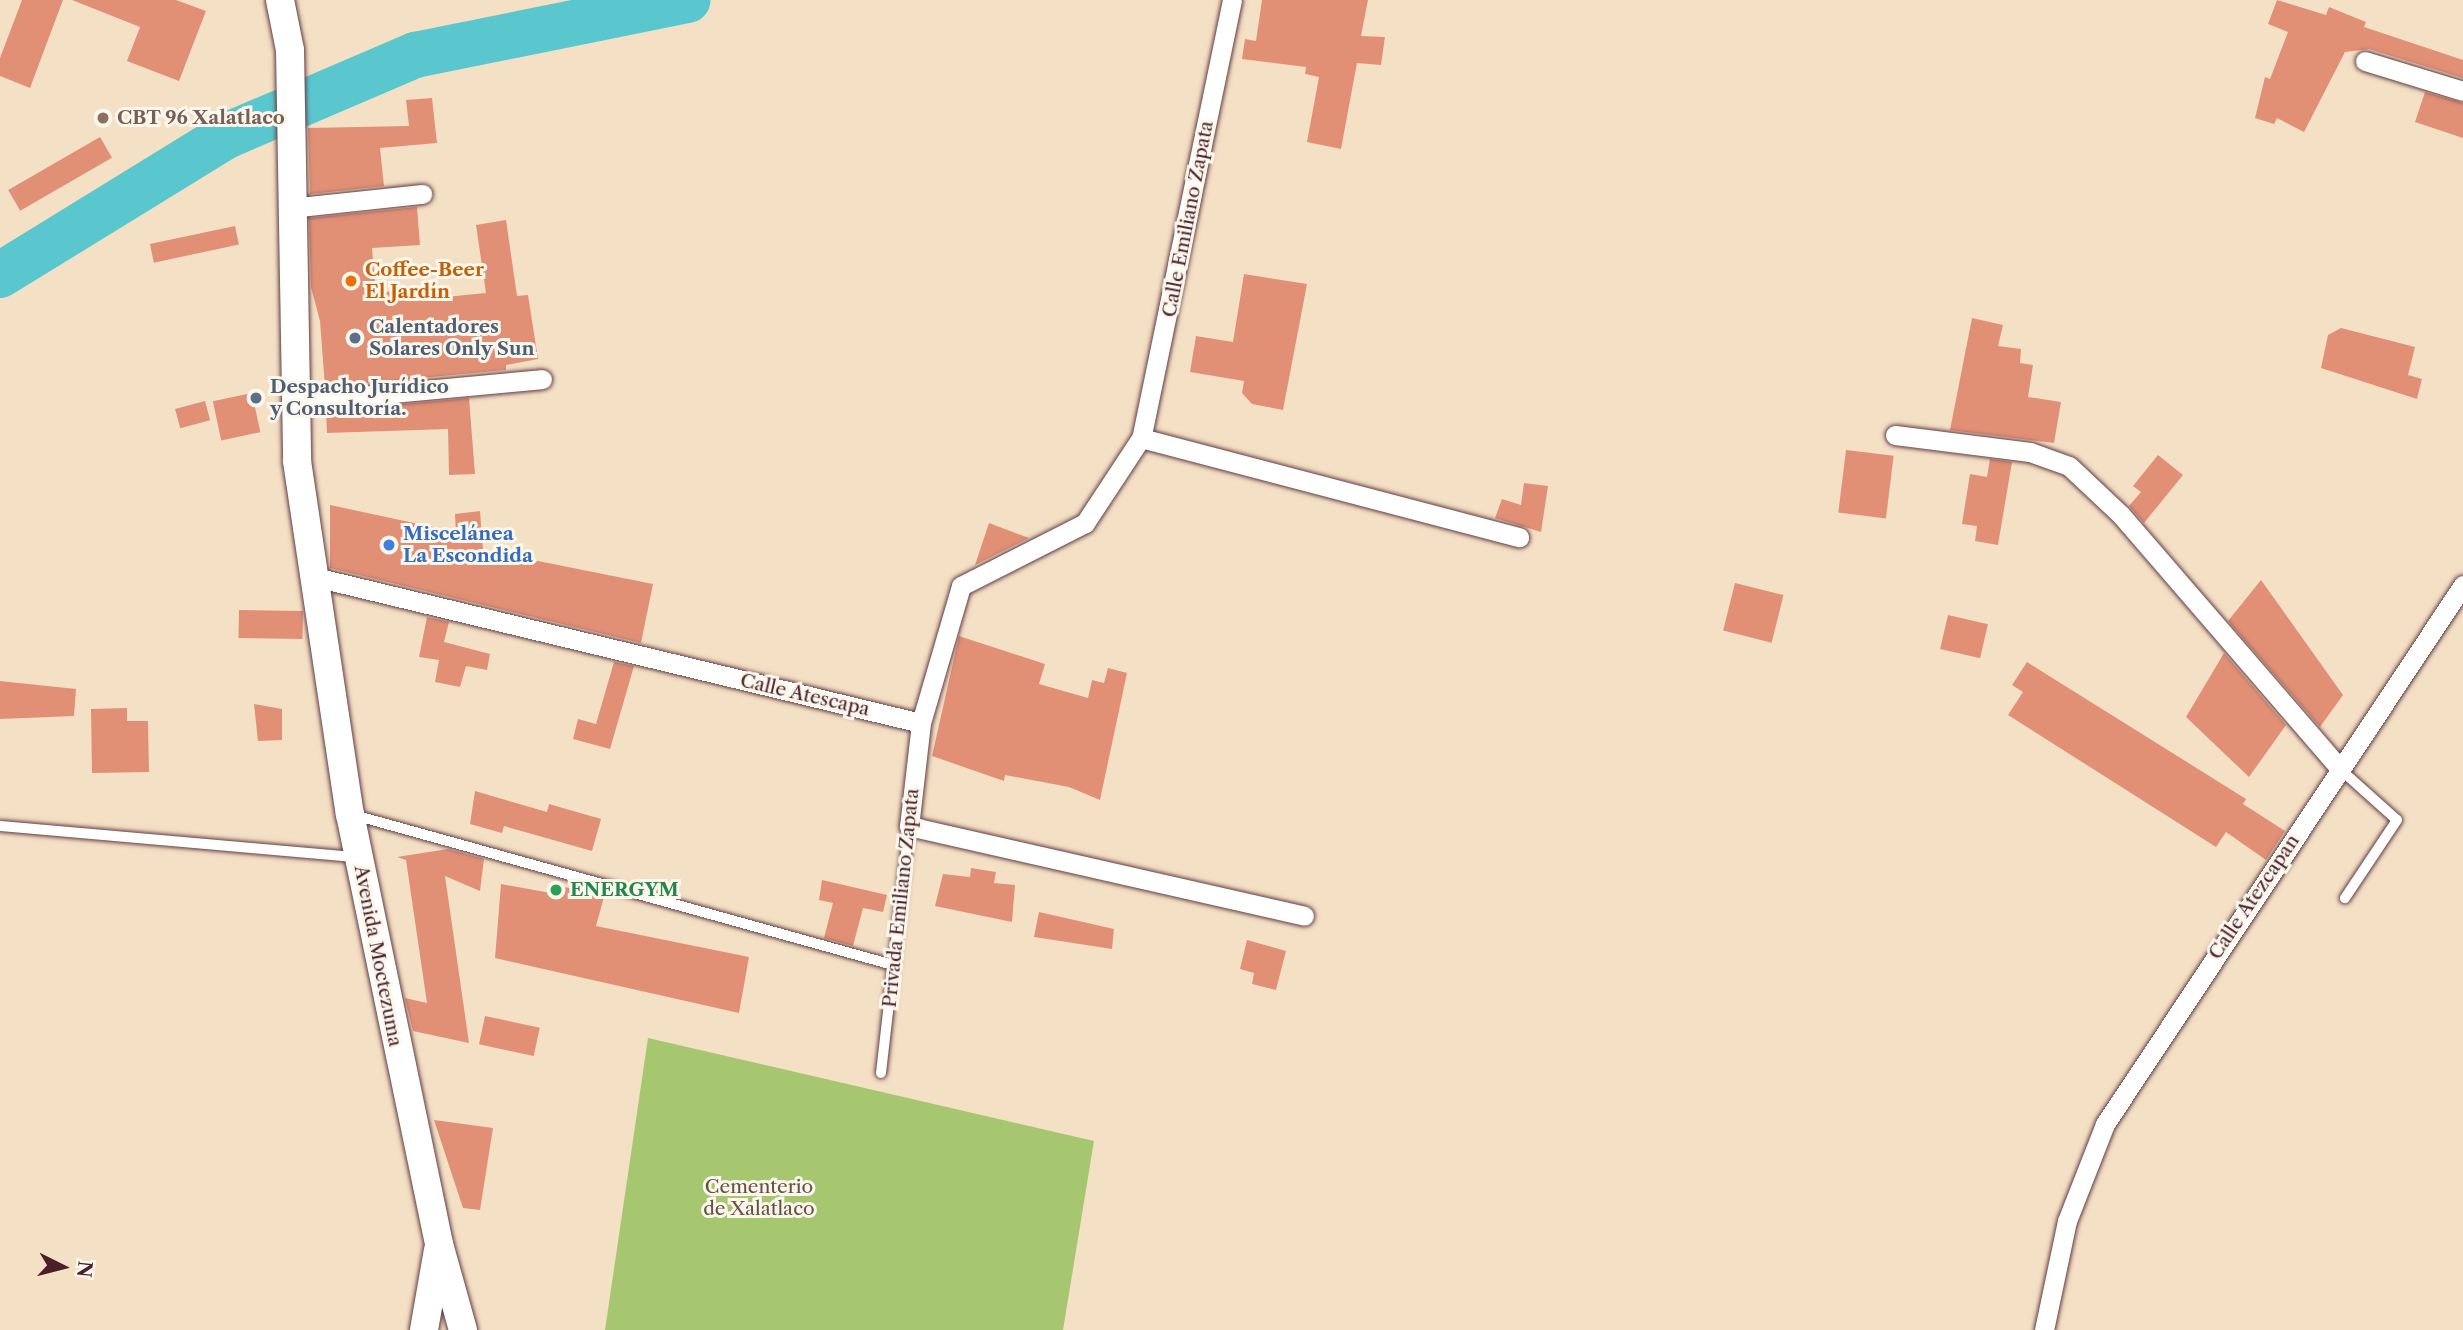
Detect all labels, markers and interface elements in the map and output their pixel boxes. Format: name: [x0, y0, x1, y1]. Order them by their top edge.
place label: CBT 96 Xalatlaco: [117, 107, 286, 129]
marker: CBT 96 Xalatlaco: [95, 110, 111, 126]
street label: Calle Emiliano Zapata: [1158, 119, 1218, 319]
place label: Coffee-Beer El Jardín: [365, 259, 484, 303]
marker: Coffee-Beer El Jardín: [343, 273, 359, 289]
place label: Calentadores Solares Only Sun: [369, 316, 535, 360]
marker: Calentadores Solares Only Sun: [347, 330, 363, 346]
place label: Despacho Jurídico y Consultoría.: [270, 376, 449, 420]
marker: Despacho Jurídico y Consultoría.: [248, 390, 264, 406]
place label: Miscelánea La Escondida: [403, 523, 533, 567]
marker: Miscelánea La Escondida: [381, 537, 397, 553]
street label: Calle Atescapa: [738, 669, 872, 721]
street label: Privada Emiliano Zapata: [878, 787, 924, 1009]
street label: Calle Atezcapan: [2204, 830, 2304, 964]
street label: Avenida Moctezuma: [349, 863, 407, 1049]
place label: ENERGYM: [570, 879, 679, 901]
marker: ENERGYM: [548, 882, 564, 898]
park label: Cementerio de Xalatlaco: [703, 1176, 815, 1220]
north arrow: [28, 1232, 98, 1302]
text: N: [72, 1260, 97, 1279]

